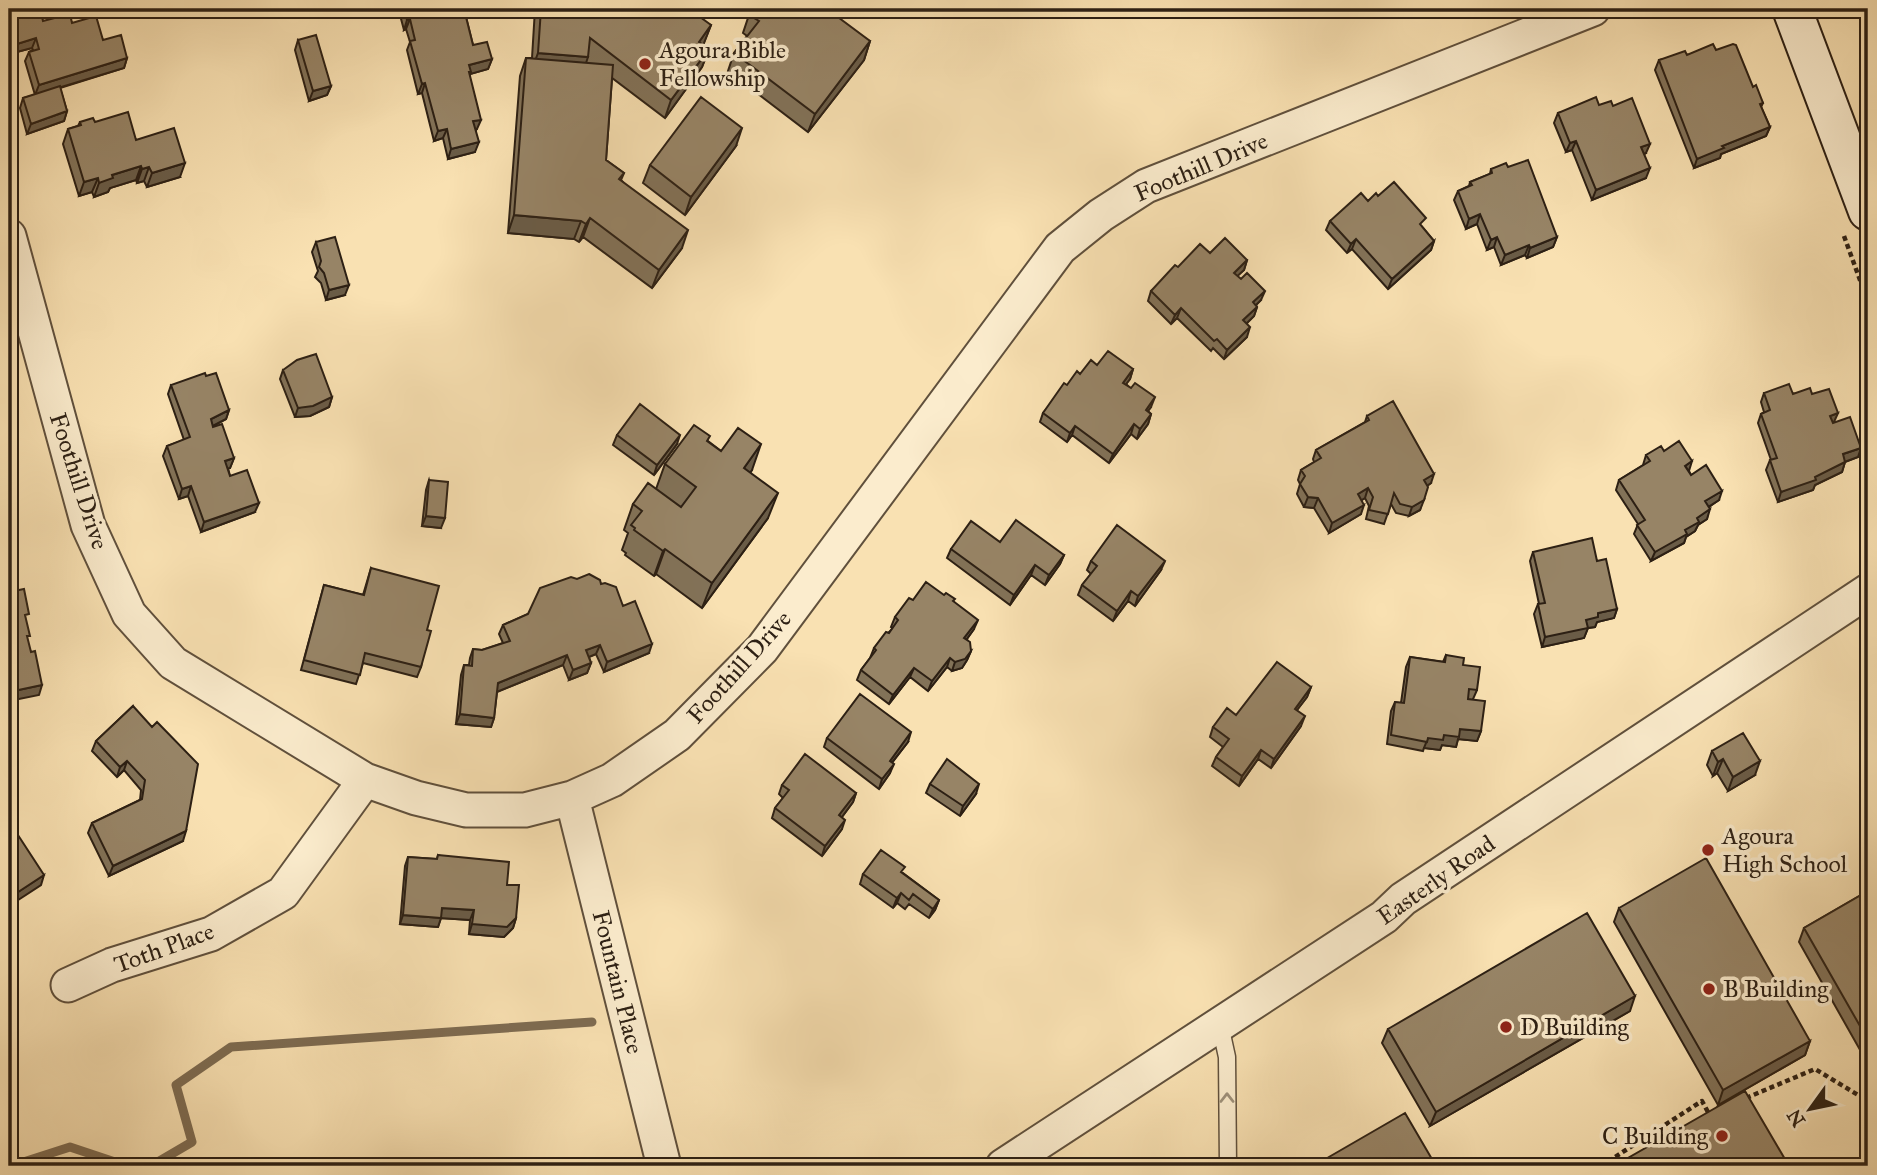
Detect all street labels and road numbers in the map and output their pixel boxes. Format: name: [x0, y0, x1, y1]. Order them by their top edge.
street label: Foothill Drive: [1130, 125, 1272, 209]
street label: Foothill Drive: [43, 409, 115, 553]
street label: Foothill Drive: [680, 604, 798, 730]
street label: Easterly Road: [1371, 828, 1501, 932]
street label: Fountain Place: [586, 907, 650, 1057]
street label: Toth Place: [110, 916, 218, 980]

